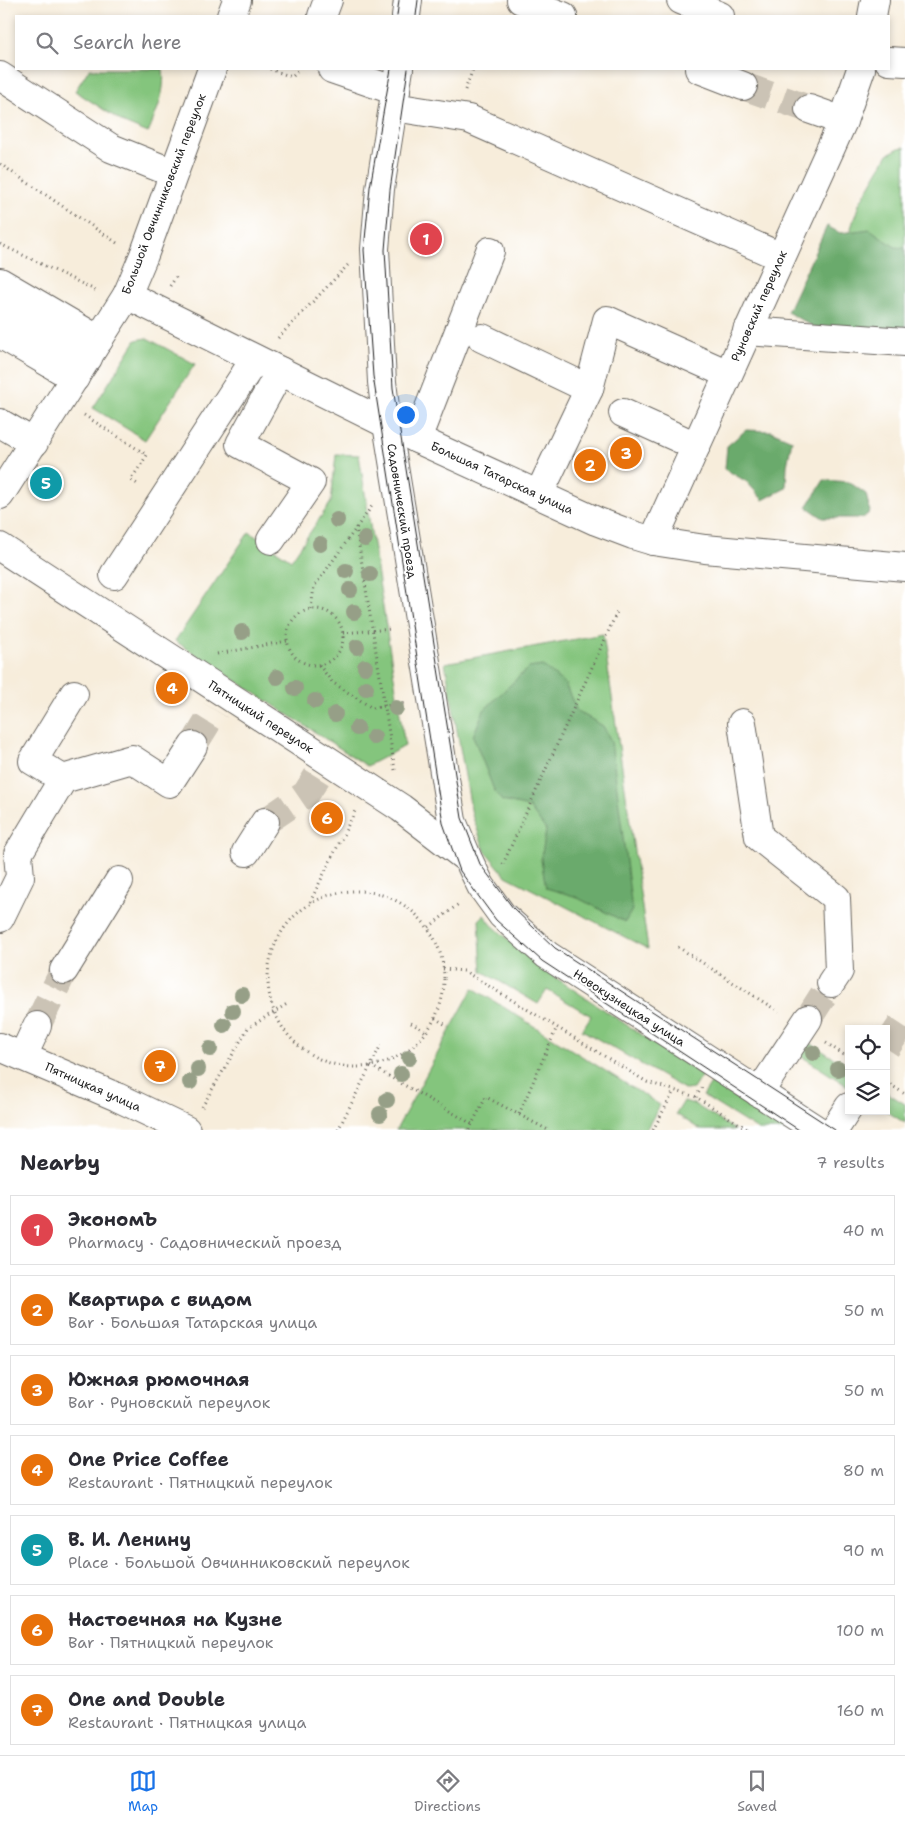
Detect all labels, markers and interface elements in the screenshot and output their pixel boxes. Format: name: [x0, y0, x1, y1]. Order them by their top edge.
search box: [15, 15, 890, 70]
icon: search: [33, 29, 61, 57]
text: Search here: [73, 30, 182, 55]
street label: Большой Овчинниковский переулок: [118, 91, 210, 297]
pin: 1: [410, 220, 442, 258]
street label: Руновский переулок: [727, 247, 791, 364]
your location: [393, 402, 419, 428]
pin: 3: [610, 434, 642, 472]
street label: Большая Татарская улица: [428, 438, 576, 518]
street label: Садовнический проезд: [383, 442, 421, 580]
pin: 2: [574, 446, 606, 484]
pin: 5: [30, 464, 62, 502]
pin: 4: [156, 669, 188, 707]
street label: Пятницкий переулок: [205, 677, 317, 757]
pin: 6: [311, 799, 343, 837]
street label: Новокузнецкая улица: [570, 966, 688, 1051]
map controls: [845, 1025, 890, 1115]
button: locate: [845, 1025, 890, 1070]
pin: 7: [144, 1047, 176, 1085]
street label: Пятницкая улица: [43, 1059, 144, 1115]
button: layers: [845, 1070, 890, 1115]
text: Nearby: [20, 1149, 100, 1177]
text: 7 results: [816, 1152, 885, 1173]
text: ЭкономЪ: [68, 1207, 157, 1232]
text: 1: [33, 1220, 41, 1241]
text: 40 m: [842, 1220, 884, 1241]
text: Pharmacy · Садовнический проезд: [68, 1232, 341, 1253]
text: Квартира с видом: [68, 1287, 252, 1312]
text: 2: [31, 1300, 43, 1321]
text: 50 m: [844, 1300, 884, 1321]
text: Bar · Большая Татарская улица: [68, 1312, 317, 1333]
text: Южная рюмочная: [68, 1367, 250, 1392]
text: 3: [31, 1380, 43, 1401]
text: 50 m: [844, 1380, 884, 1401]
text: Bar · Руновский переулок: [68, 1392, 270, 1413]
text: One Price Coffee: [68, 1447, 229, 1472]
text: 4: [31, 1460, 43, 1481]
text: 80 m: [843, 1460, 884, 1481]
text: Restaurant · Пятницкий переулок: [68, 1472, 332, 1493]
text: В. И. Ленину: [68, 1527, 191, 1552]
text: 5: [32, 1540, 42, 1561]
text: 90 m: [843, 1540, 884, 1561]
text: Place · Большой Овчинниковский переулок: [68, 1552, 410, 1573]
text: Настоечная на Кузне: [68, 1607, 282, 1632]
text: 6: [31, 1620, 43, 1641]
text: 100 m: [836, 1620, 884, 1641]
text: Bar · Пятницкий переулок: [68, 1632, 273, 1653]
text: One and Double: [68, 1687, 225, 1712]
text: 7: [31, 1700, 43, 1721]
text: 160 m: [837, 1700, 884, 1721]
text: Restaurant · Пятницкая улица: [68, 1712, 307, 1733]
tab: Map: [128, 1767, 158, 1815]
tab: Directions: [414, 1767, 481, 1815]
tab: Saved: [737, 1767, 777, 1815]

